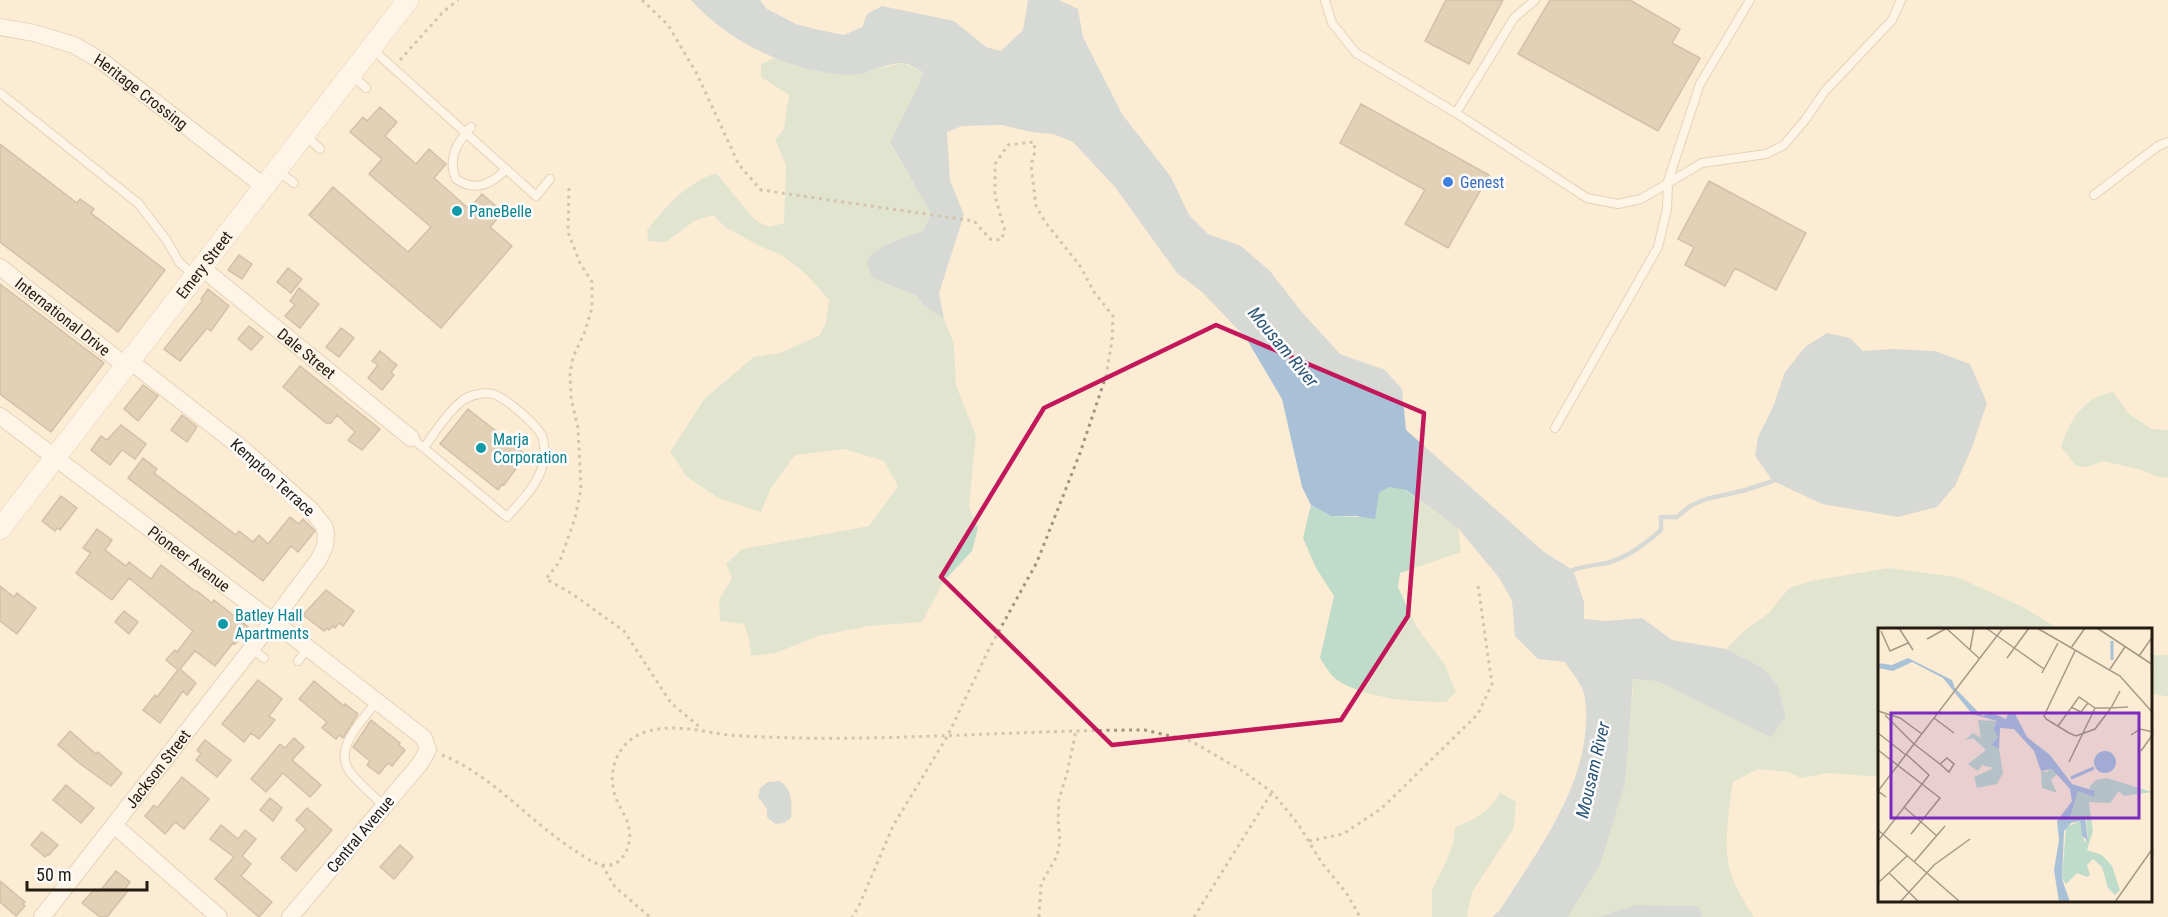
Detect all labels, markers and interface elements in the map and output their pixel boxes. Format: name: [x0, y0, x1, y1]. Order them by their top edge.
street label: Heritage Crossing: [91, 50, 191, 134]
place label: Genest: [1460, 173, 1505, 192]
marker: Genest: [1441, 175, 1455, 189]
place label: PaneBelle: [469, 202, 532, 221]
marker: PaneBelle: [450, 204, 464, 218]
street label: Emery Street: [172, 227, 237, 302]
street label: International Drive: [11, 274, 114, 360]
water label: Mousam River: [1244, 302, 1323, 392]
street label: Dale Street: [274, 324, 339, 383]
place label: Marja Corporation: [493, 430, 567, 467]
street label: Kempton Terrace: [227, 435, 319, 520]
marker: Marja Corporation: [474, 441, 488, 455]
street label: Pioneer Avenue: [144, 522, 234, 596]
place label: Batley Hall Apartments: [235, 606, 309, 643]
marker: Batley Hall Apartments: [216, 617, 230, 631]
inset map: [1878, 628, 2153, 902]
water label: Mousam River: [1571, 719, 1614, 820]
street label: Jackson Street: [122, 726, 195, 812]
street label: Central Avenue: [323, 792, 398, 877]
scale bar: [27, 854, 147, 892]
text: 50 m: [36, 864, 71, 885]

